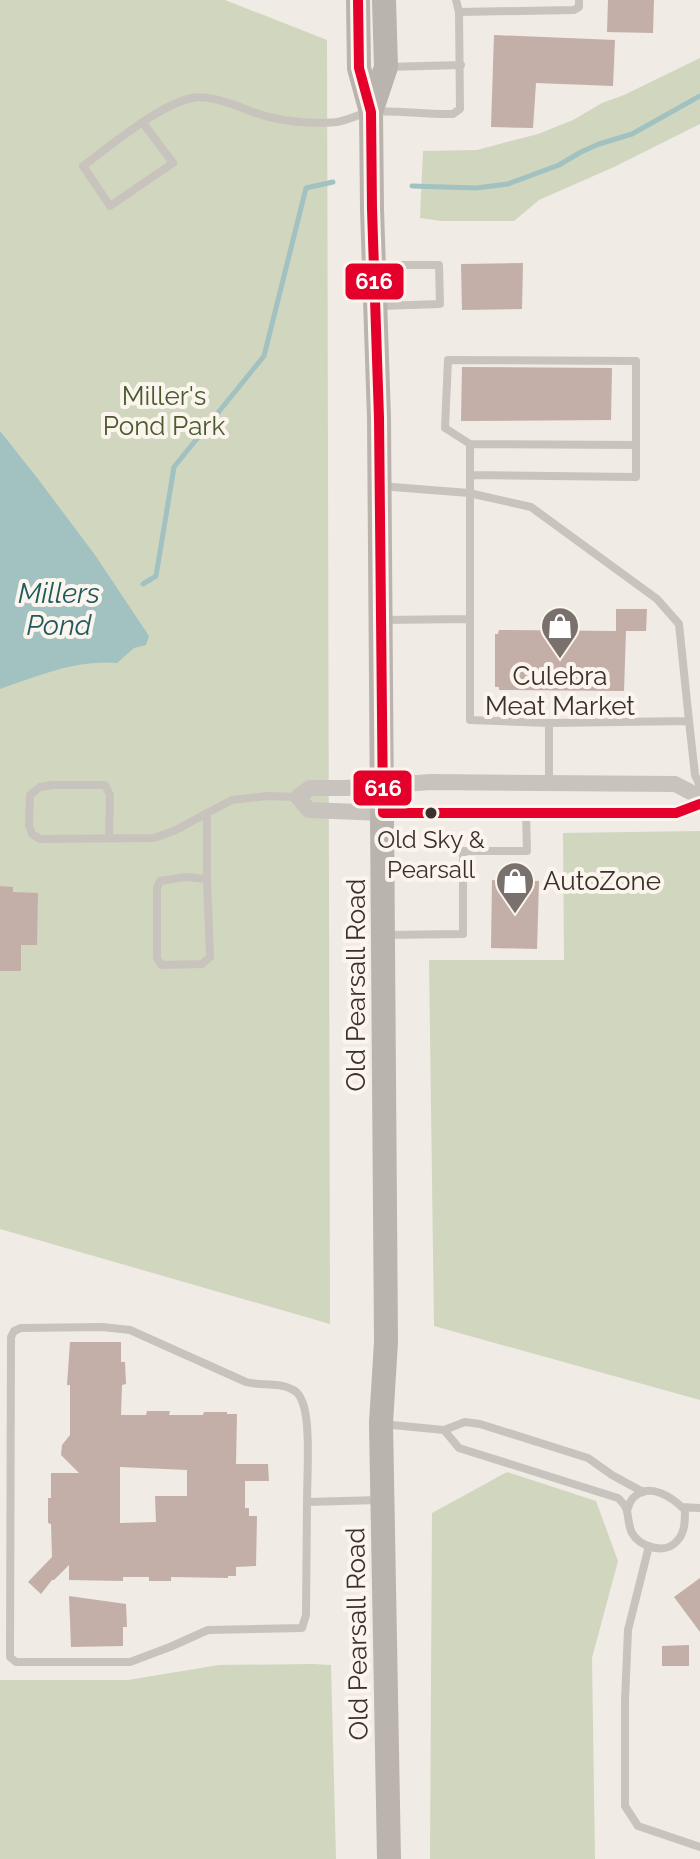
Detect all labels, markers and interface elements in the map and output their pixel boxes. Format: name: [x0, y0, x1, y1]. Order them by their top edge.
line badge: 616: [344, 262, 405, 301]
text: 616: [355, 268, 393, 294]
park label: Miller's Pond Park: [103, 381, 225, 441]
water label: Millers Pond: [18, 577, 100, 642]
shop icon: Culebra Meat Market: [539, 605, 581, 660]
place label: Culebra Meat Market: [485, 661, 635, 721]
line badge: 616: [352, 769, 413, 807]
text: 616: [364, 775, 402, 801]
marker: Old Sky & Pearsall: [423, 805, 439, 821]
place label: Old Sky & Pearsall: [377, 825, 485, 884]
shop icon: AutoZone: [494, 860, 536, 915]
place label: AutoZone: [543, 866, 661, 896]
street label: Old Pearsall Road: [341, 879, 371, 1091]
street label: Old Pearsall Road: [340, 1527, 374, 1741]

